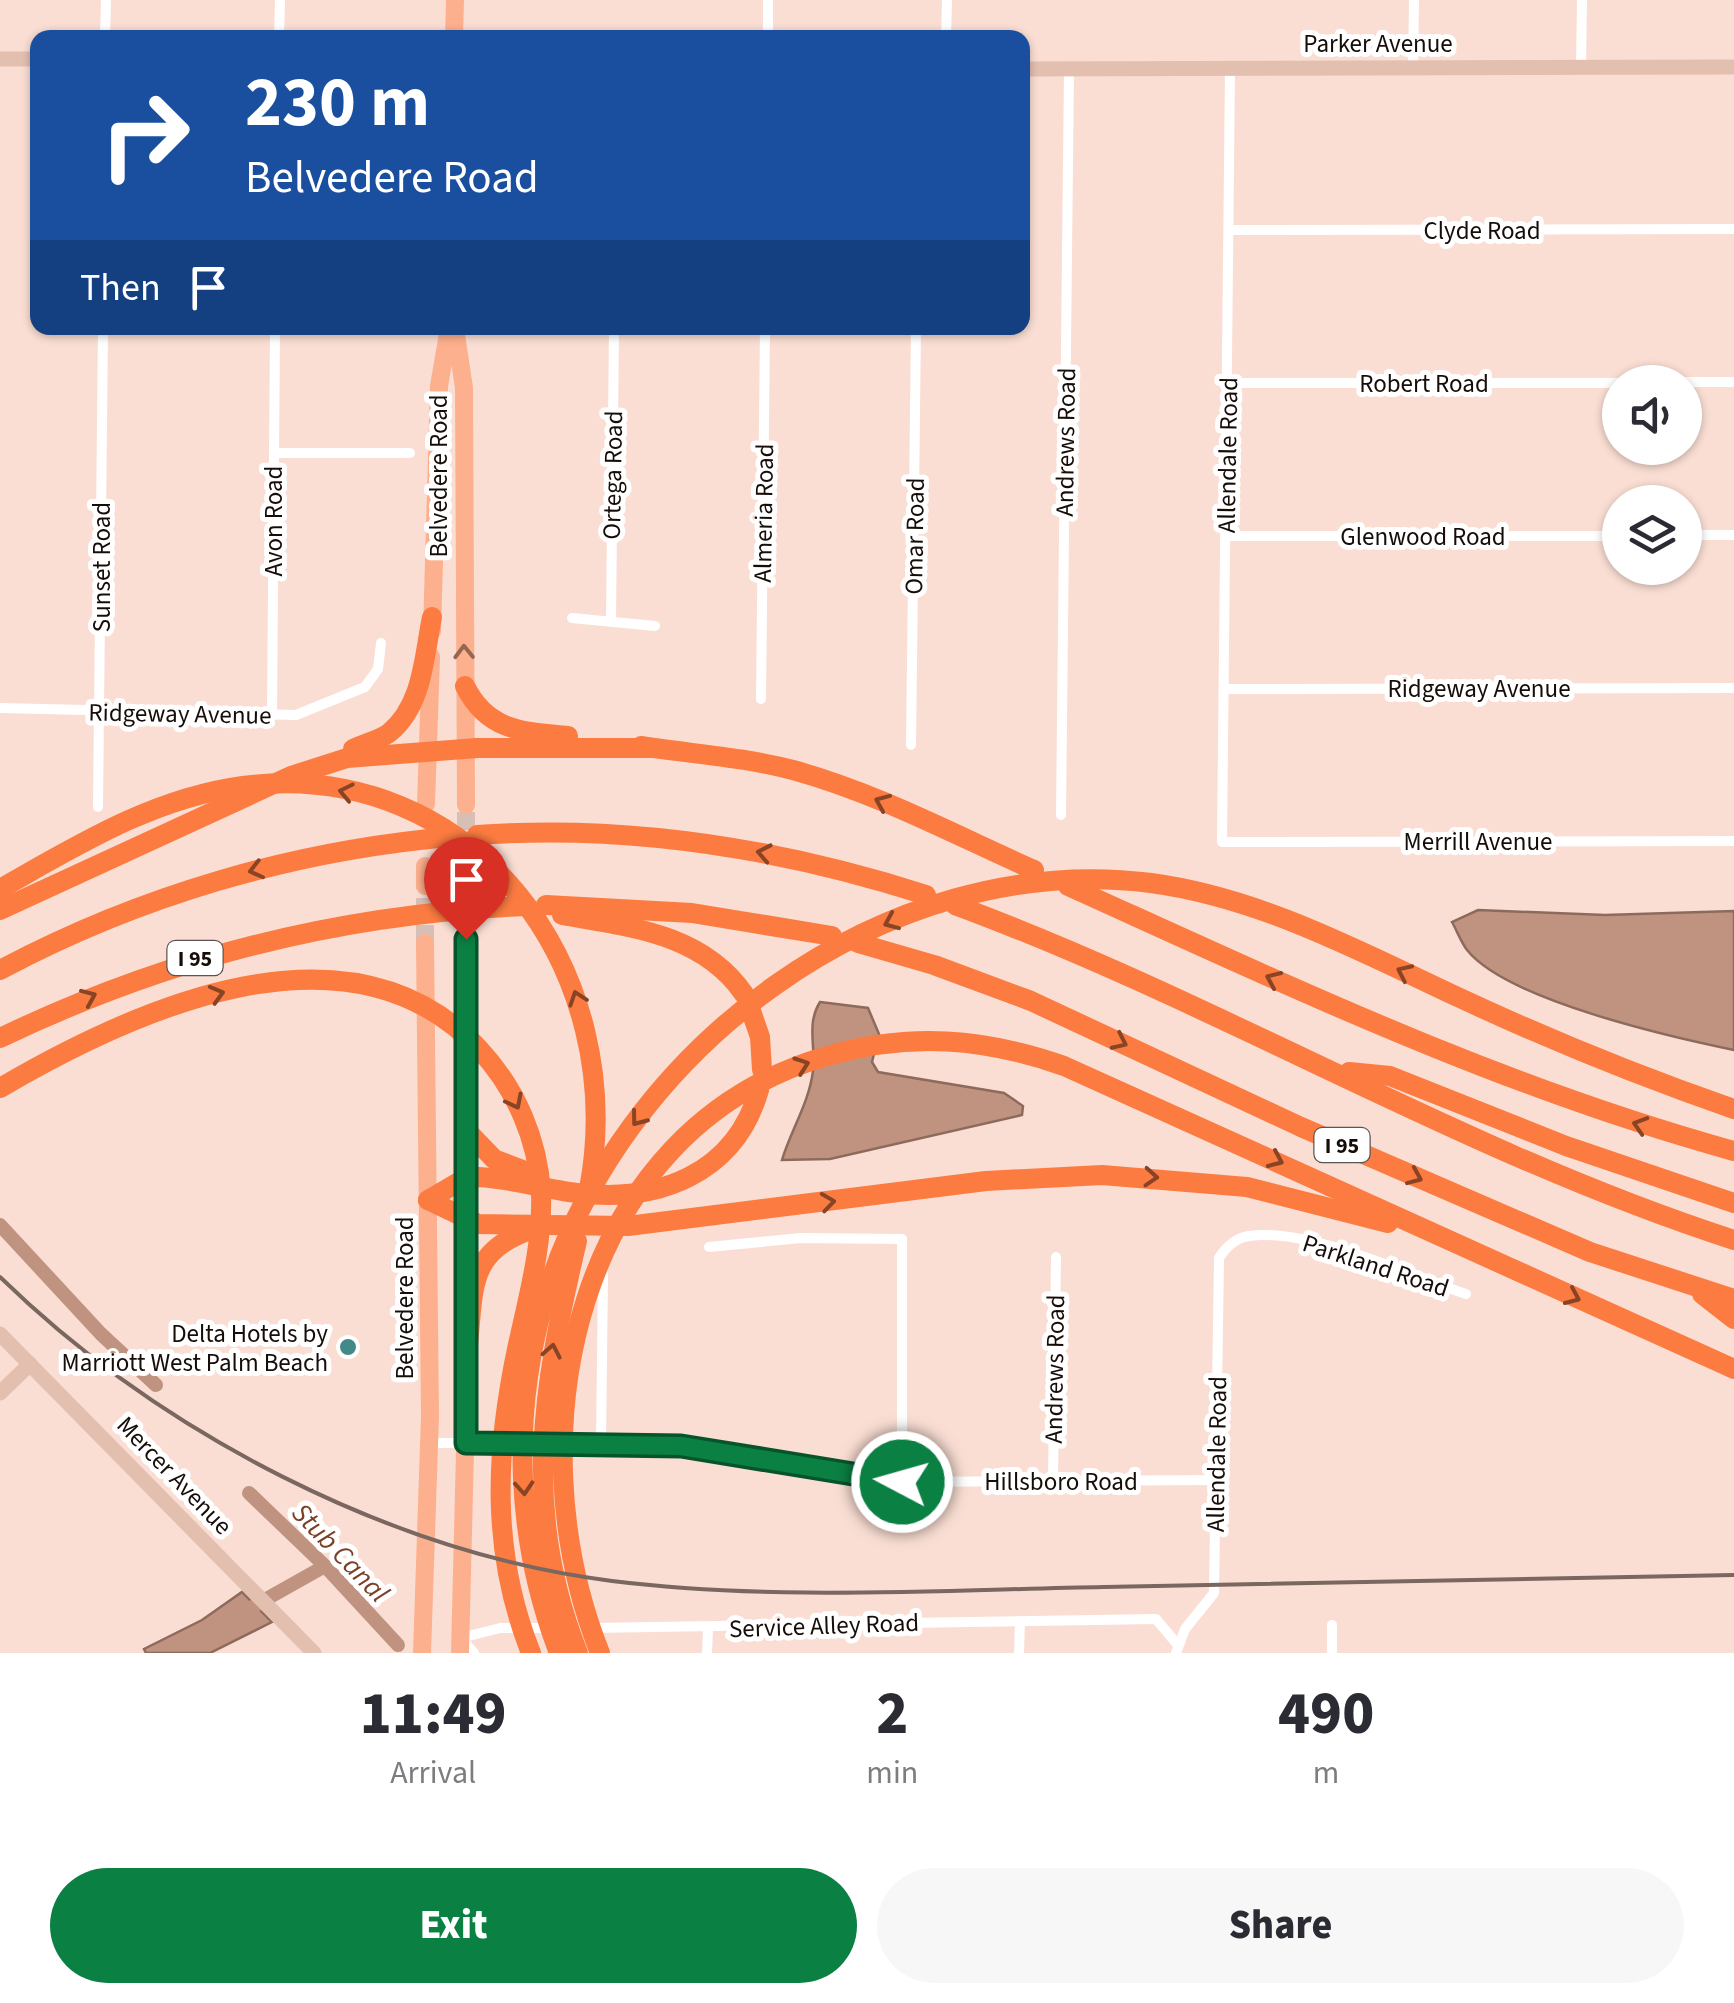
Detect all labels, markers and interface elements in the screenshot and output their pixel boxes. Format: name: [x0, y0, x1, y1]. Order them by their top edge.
street label: Parker Avenue: [1303, 26, 1453, 62]
text: 230 m: [245, 53, 430, 153]
icon: right: [80, 70, 210, 200]
text: Belvedere Road: [245, 146, 539, 210]
street label: Clyde Road: [1423, 213, 1541, 249]
icon: arrive: [181, 260, 236, 315]
text: Then: [80, 261, 161, 315]
map controls: [1602, 365, 1702, 585]
button: sound: [1602, 365, 1702, 465]
street label: Robert Road: [1359, 366, 1489, 402]
street label: Andrews Road: [1047, 367, 1085, 517]
street label: Allendale Road: [1209, 377, 1247, 533]
street label: Belvedere Road: [421, 394, 457, 558]
street label: Ortega Road: [594, 410, 632, 540]
street label: Almeria Road: [745, 443, 783, 583]
street label: Avon Road: [256, 466, 292, 576]
street label: Omar Road: [896, 477, 934, 595]
button: layers: [1602, 485, 1702, 585]
street label: Sunset Road: [84, 502, 120, 632]
street label: Glenwood Road: [1340, 519, 1506, 555]
one-way arrow: [453, 643, 475, 658]
street label: Ridgeway Avenue: [1387, 671, 1571, 707]
street label: Ridgeway Avenue: [88, 694, 272, 734]
one-way arrow: [338, 782, 355, 803]
one-way arrow: [874, 794, 892, 814]
street label: Merrill Avenue: [1404, 824, 1552, 860]
pin: [424, 837, 509, 940]
one-way arrow: [756, 844, 773, 865]
icon: arrive: [439, 852, 494, 907]
one-way arrow: [248, 859, 265, 880]
one-way arrow: [883, 910, 901, 930]
road number: I 95: [168, 941, 222, 975]
one-way arrow: [1396, 964, 1414, 984]
one-way arrow: [1265, 971, 1283, 991]
one-way arrow: [208, 985, 225, 1006]
one-way arrow: [78, 989, 96, 1009]
one-way arrow: [568, 990, 589, 1007]
one-way arrow: [1110, 1029, 1128, 1049]
one-way arrow: [793, 1056, 810, 1077]
one-way arrow: [503, 1091, 522, 1109]
one-way arrow: [633, 1108, 650, 1126]
one-way arrow: [1633, 1116, 1650, 1136]
road number: I 95: [1314, 1128, 1370, 1162]
one-way arrow: [1266, 1148, 1284, 1168]
one-way arrow: [1405, 1165, 1423, 1185]
one-way arrow: [1144, 1166, 1160, 1187]
one-way arrow: [819, 1192, 836, 1213]
street label: Belvedere Road: [387, 1216, 423, 1380]
street label: Parkland Road: [1298, 1225, 1453, 1307]
one-way arrow: [1563, 1285, 1581, 1305]
street label: Andrews Road: [1036, 1294, 1074, 1444]
place label: Delta Hotels by Marriott West Palm Beach: [62, 1316, 328, 1381]
marker: Delta Hotels by Marriott West Palm Beach: [337, 1336, 359, 1358]
one-way arrow: [541, 1343, 562, 1359]
street label: Allendale Road: [1198, 1376, 1236, 1532]
street label: Mercer Avenue: [108, 1408, 240, 1543]
position arrow: [850, 1430, 954, 1534]
street label: Hillsboro Road: [984, 1464, 1138, 1500]
one-way arrow: [512, 1481, 534, 1497]
water label: Stub Canal: [282, 1494, 398, 1612]
street label: Service Alley Road: [728, 1605, 920, 1647]
text: 11:49: [360, 1672, 507, 1757]
text: 2: [876, 1672, 908, 1757]
text: 490: [1278, 1672, 1374, 1757]
text: Arrival: [390, 1750, 476, 1796]
text: min: [866, 1750, 918, 1796]
text: m: [1313, 1750, 1339, 1796]
button: Exit: [50, 1868, 857, 1983]
button: Share: [877, 1868, 1684, 1983]

